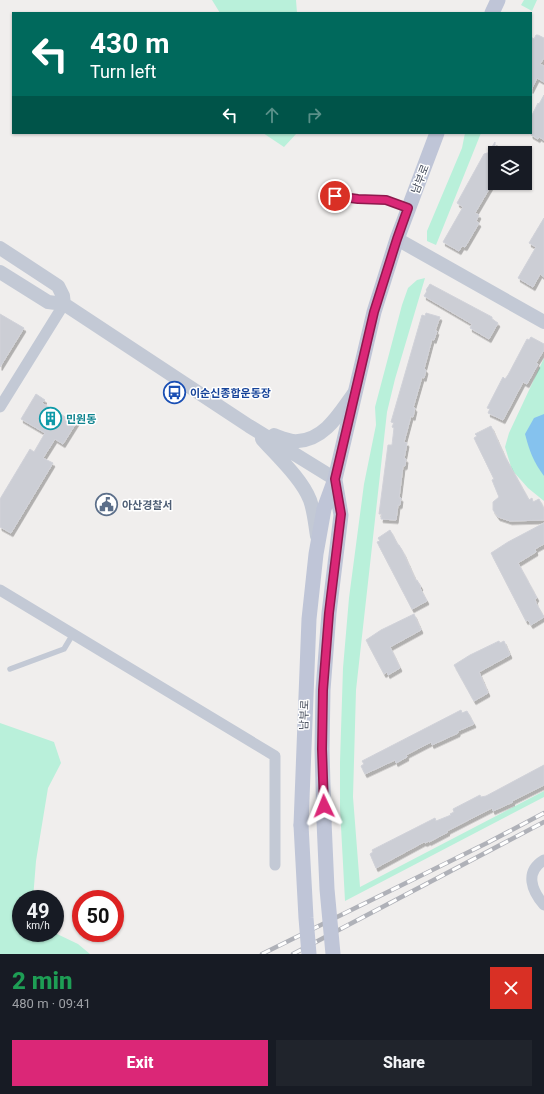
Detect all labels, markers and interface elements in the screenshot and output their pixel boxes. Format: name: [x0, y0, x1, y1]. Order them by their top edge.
text: 430 m: [90, 27, 169, 60]
icon: left: [24, 28, 76, 80]
text: Turn left: [90, 61, 156, 82]
icon: left: [219, 104, 241, 126]
icon: ahead: [261, 104, 283, 126]
icon: right: [303, 104, 325, 126]
map controls: [488, 146, 532, 190]
button: layers: [488, 146, 532, 190]
street label: 남부로: [409, 163, 432, 196]
pin: [318, 179, 352, 213]
icon: arrive: [324, 185, 346, 207]
bus stop icon: 이순신종합운동장: [162, 380, 188, 406]
place label: 이순신종합운동장: [190, 387, 271, 400]
building icon: 민원동: [37, 406, 63, 432]
place label: 민원동: [66, 413, 96, 426]
public building icon: 아산경찰서: [93, 492, 119, 518]
place label: 아산경찰서: [122, 499, 173, 512]
street label: 남부로: [297, 700, 312, 730]
position arrow: [303, 785, 345, 827]
speed limit sign: 50: [72, 890, 124, 942]
text: 49: [27, 899, 49, 923]
text: km/h: [26, 920, 50, 931]
text: 2 min: [12, 967, 73, 995]
button: close: [490, 967, 532, 1009]
text: 480 m · 09:41: [12, 996, 91, 1011]
button: Exit: [12, 1040, 268, 1086]
button: Share: [276, 1040, 532, 1086]

